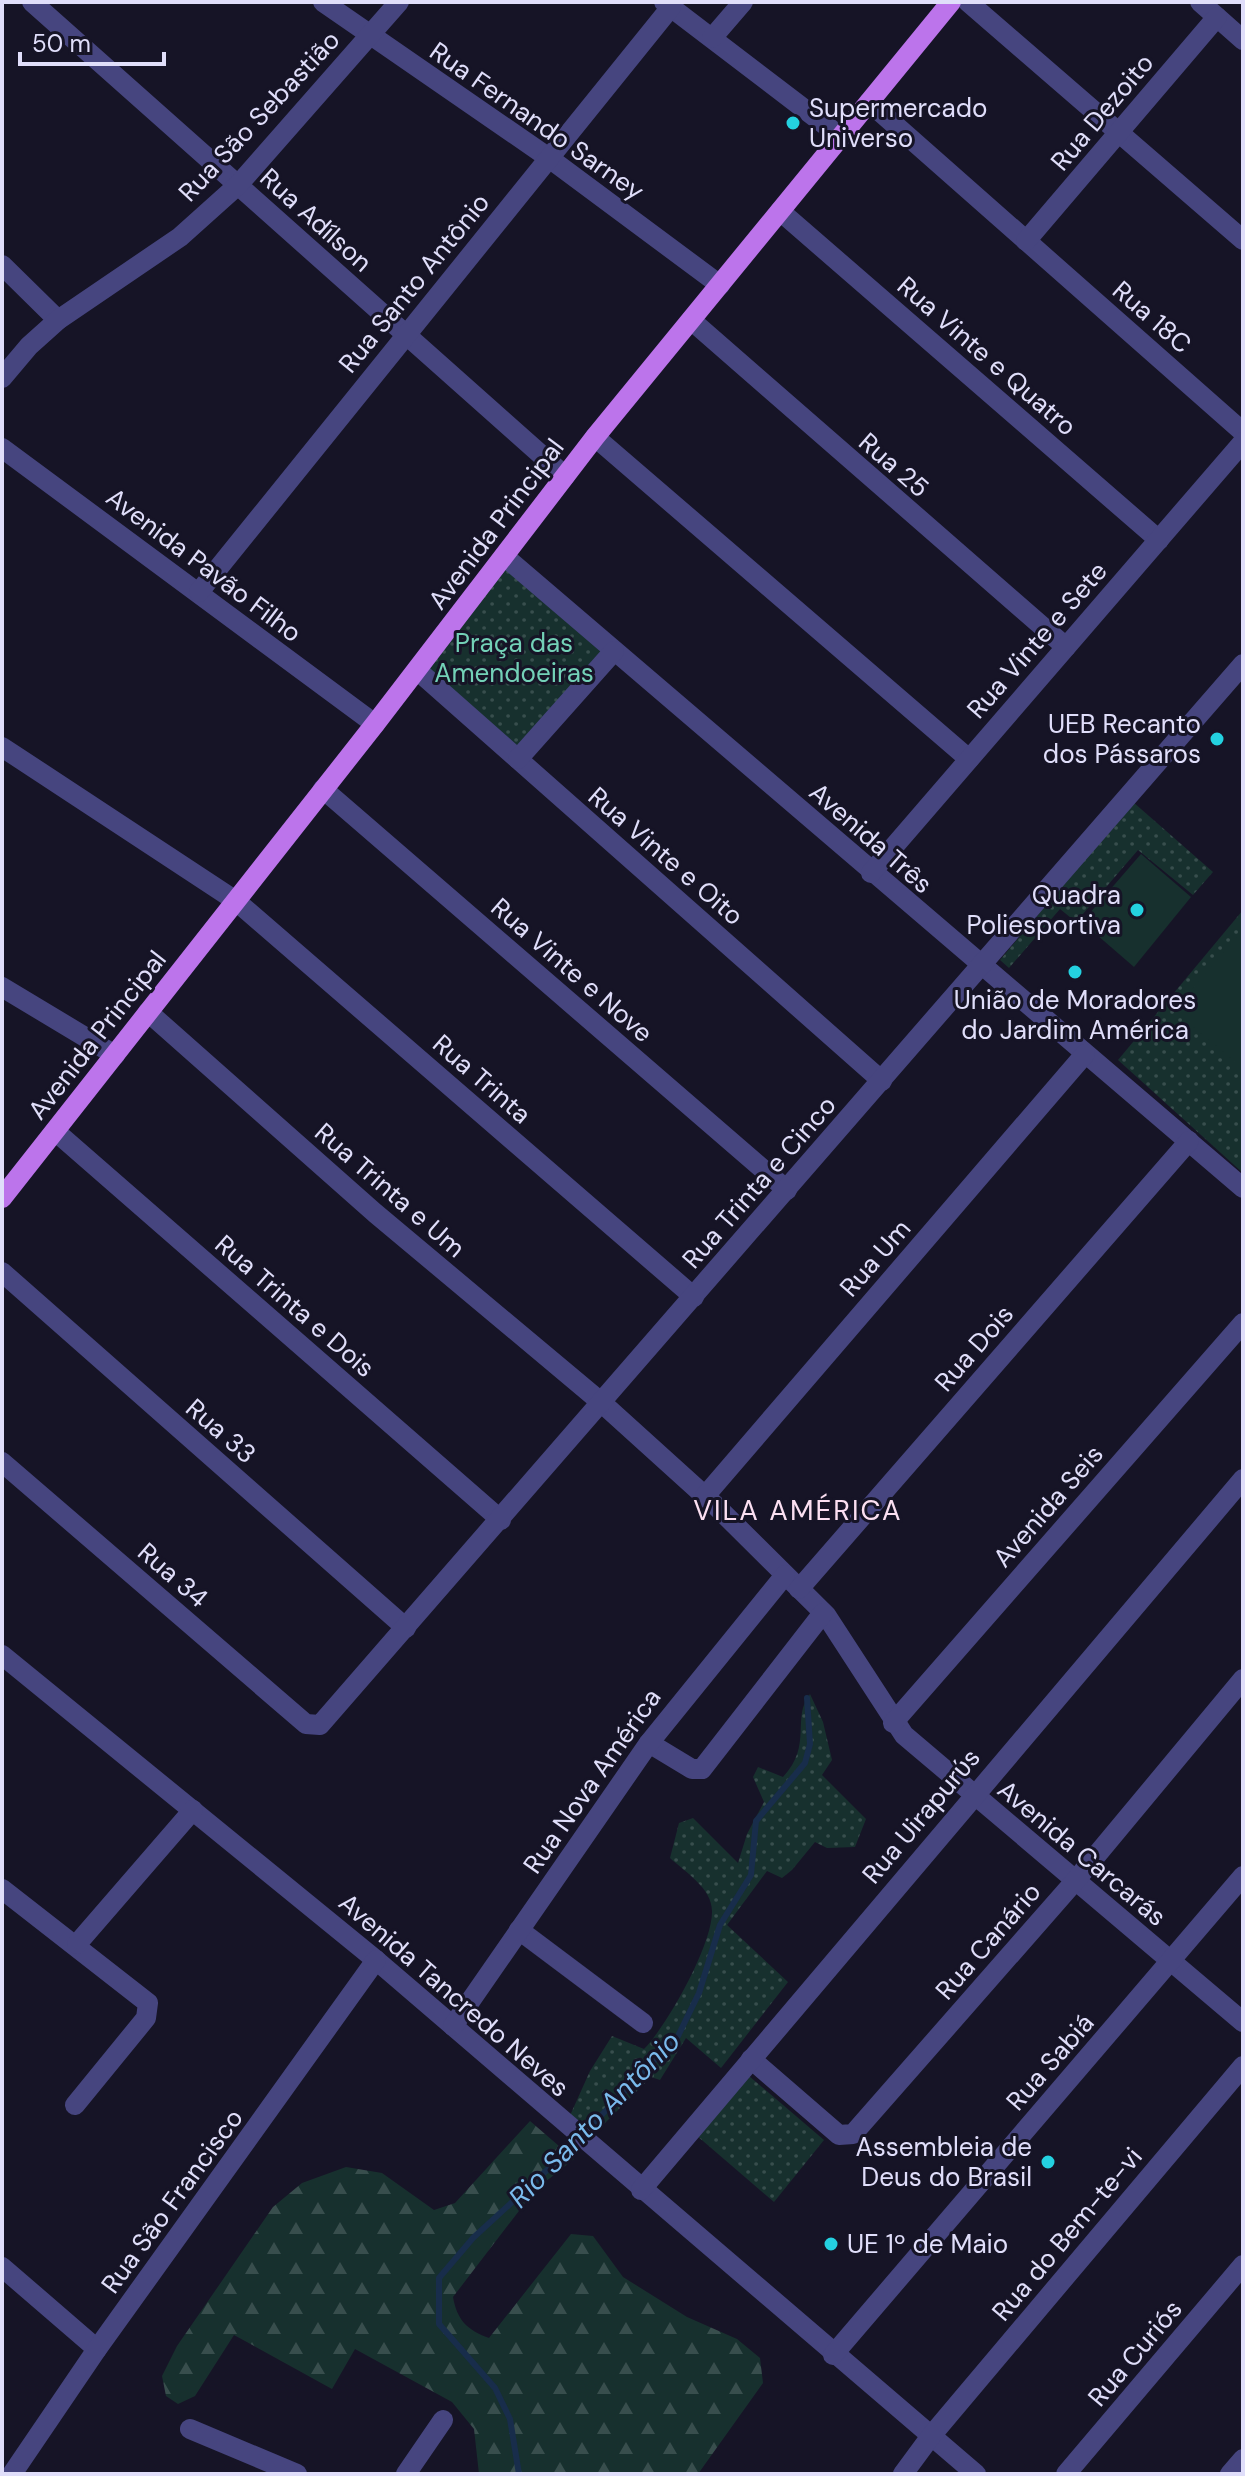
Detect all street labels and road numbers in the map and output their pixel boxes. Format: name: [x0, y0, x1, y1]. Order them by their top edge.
street label: Rua São Sebastião: [171, 23, 347, 209]
street label: Rua Fernando Sarney: [423, 34, 651, 208]
street label: Rua Dezoito: [1043, 46, 1161, 178]
street label: Rua Adílson: [253, 161, 379, 279]
street label: Rua Santo Antônio: [331, 186, 497, 380]
street label: Rua Vinte e Quatro: [890, 269, 1084, 443]
street label: Rua 18C: [1105, 273, 1199, 361]
street label: Rua 25: [852, 425, 936, 505]
street label: Avenida Principal: [421, 432, 571, 616]
street label: Avenida Pavão Filho: [99, 480, 309, 650]
street label: Rua Vinte e Sete: [959, 554, 1115, 726]
street label: Avenida Três: [802, 775, 940, 901]
street label: Rua Vinte e Oito: [581, 779, 751, 933]
street label: Rua Vinte e Nove: [484, 890, 660, 1050]
street label: Avenida Principal: [20, 944, 174, 1126]
street label: Rua Trinta: [426, 1027, 538, 1131]
street label: Rua Trinta e Cinco: [675, 1088, 843, 1276]
street label: Rua Trinta e Um: [308, 1115, 472, 1265]
street label: Rua Um: [832, 1212, 918, 1304]
street label: Rua Trinta e Dois: [208, 1227, 382, 1385]
street label: Rua Dois: [927, 1298, 1021, 1398]
street label: Rua 33: [179, 1391, 263, 1471]
street label: Avenida Seis: [985, 1438, 1111, 1574]
street label: Rua 34: [131, 1535, 215, 1615]
street label: Rua Nova América: [515, 1682, 669, 1880]
street label: Rua Uirapurύs: [854, 1741, 988, 1891]
street label: Avenida Carcarás: [991, 1772, 1173, 1934]
street label: Rua Canário: [928, 1875, 1048, 2007]
street label: Avenida Tancredo Neves: [332, 1886, 576, 2104]
street label: Rua Sabiá: [999, 2007, 1101, 2117]
street label: Rua São Francisco: [94, 2102, 250, 2300]
street label: Rua do Bem-te-vi: [984, 2140, 1150, 2328]
street label: Rua Curiós: [1080, 2293, 1190, 2413]

